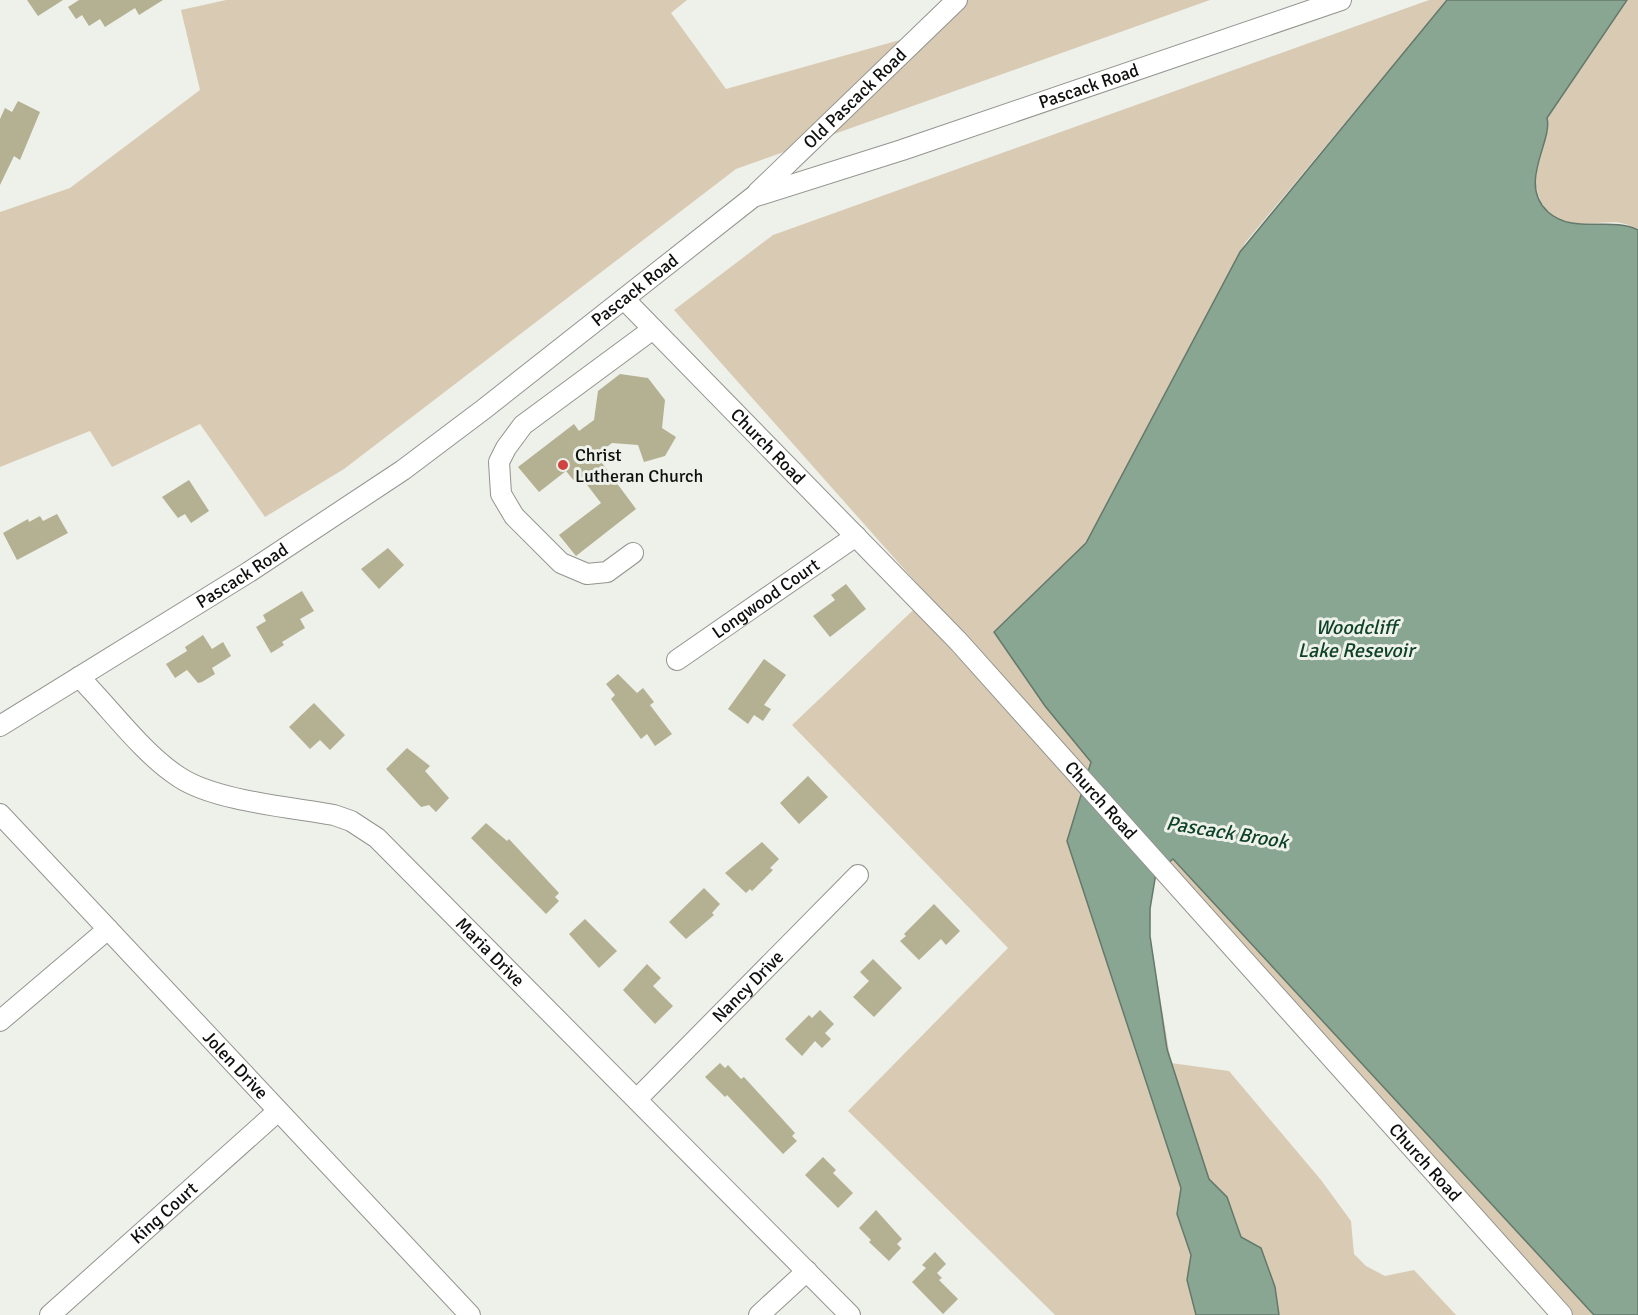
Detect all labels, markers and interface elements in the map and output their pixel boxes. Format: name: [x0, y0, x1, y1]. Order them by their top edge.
street label: Old Pascack Road: [799, 44, 911, 153]
street label: Pascack Road: [1036, 59, 1142, 113]
street label: Pascack Road: [587, 249, 683, 331]
street label: Church Road: [726, 404, 810, 489]
place label: Christ Lutheran Church: [575, 444, 703, 487]
marker: Christ Lutheran Church: [556, 458, 570, 472]
street label: Pascack Road: [192, 538, 292, 613]
street label: Longwood Court: [708, 554, 824, 643]
water label: Woodcliff Lake Resevoir: [1298, 615, 1417, 663]
street label: Church Road: [1060, 757, 1142, 844]
water label: Pascack Brook: [1164, 811, 1291, 855]
street label: Maria Drive: [451, 913, 529, 991]
street label: Nancy Drive: [708, 946, 788, 1027]
street label: Jolen Drive: [198, 1026, 273, 1104]
street label: Church Road: [1384, 1119, 1466, 1206]
street label: King Court: [126, 1177, 202, 1249]

